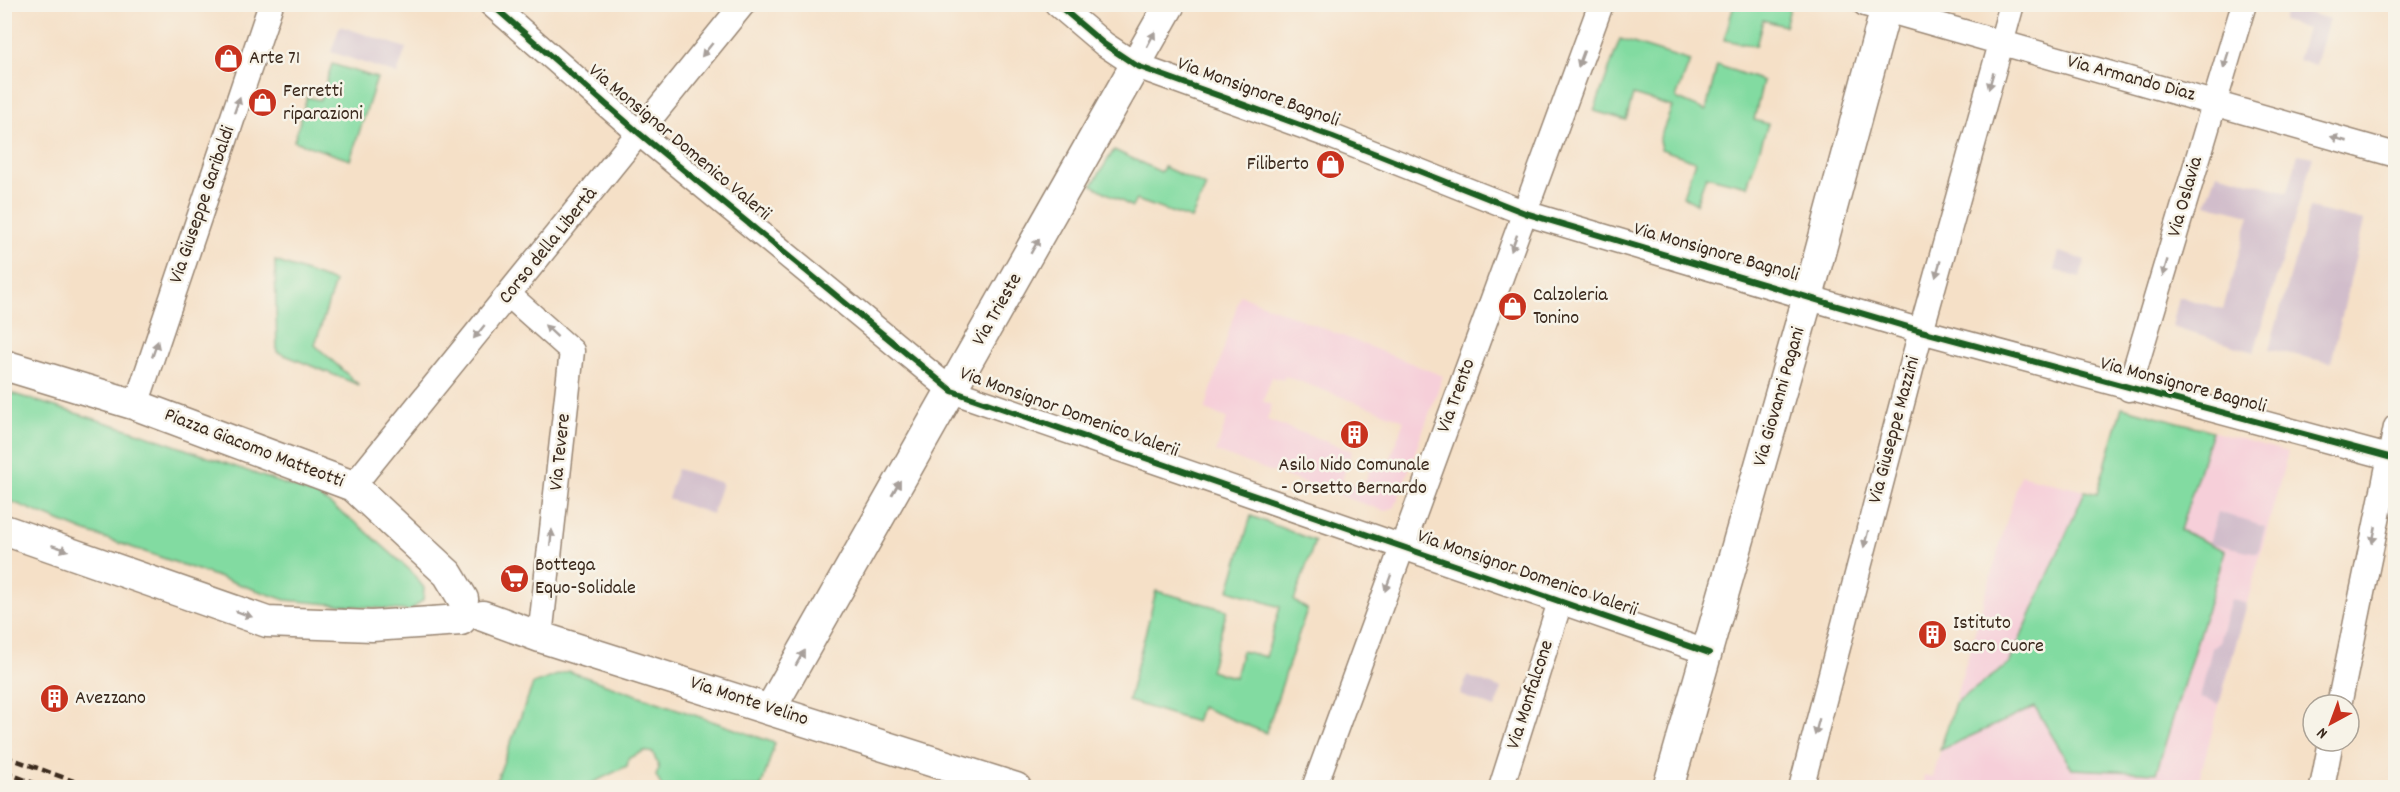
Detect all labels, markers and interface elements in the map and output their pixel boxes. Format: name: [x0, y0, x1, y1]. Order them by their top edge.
one-way arrow: [1146, 31, 1156, 48]
one-way arrow: [700, 42, 713, 58]
shop icon: Arte 71: [212, 43, 244, 75]
place label: Arte 71: [249, 45, 300, 73]
street label: Via Armando Diaz: [2064, 48, 2199, 110]
street label: Via Monsignore Bagnoli: [1173, 51, 1343, 136]
one-way arrow: [1575, 51, 1585, 69]
one-way arrow: [2221, 51, 2231, 69]
street label: Via Monsignor Domenico Valerii: [581, 58, 777, 228]
one-way arrow: [1985, 72, 1995, 90]
place label: Ferretti riparazioni: [283, 78, 363, 129]
shop icon: Ferretti riparazioni: [246, 87, 278, 119]
one-way arrow: [233, 96, 242, 114]
street label: Via Giuseppe Garibaldi: [163, 122, 243, 288]
one-way arrow: [2330, 134, 2348, 143]
shop icon: Filiberto: [1314, 149, 1346, 181]
place label: Filiberto: [1247, 151, 1309, 179]
street label: Via Oslavia: [2161, 153, 2211, 241]
street label: Corso della Libertà: [493, 181, 605, 311]
street label: Via Monsignore Bagnoli: [1630, 216, 1802, 290]
one-way arrow: [1509, 234, 1518, 252]
one-way arrow: [1029, 238, 1040, 254]
one-way arrow: [2160, 259, 2169, 277]
one-way arrow: [1933, 260, 1942, 278]
street label: Via Trieste: [966, 268, 1030, 352]
place label: Calzoleria Tonino: [1533, 282, 1608, 333]
shop icon: Calzoleria Tonino: [1496, 291, 1528, 323]
one-way arrow: [544, 324, 559, 338]
street label: Via Giovanni Pagani: [1747, 324, 1813, 470]
one-way arrow: [473, 325, 485, 340]
one-way arrow: [150, 340, 160, 358]
street label: Via Monsignore Bagnoli: [2097, 350, 2270, 422]
street label: Via Giuseppe Mazzini: [1862, 353, 1928, 507]
street label: Via Trento: [1431, 355, 1483, 437]
street label: Via Monsignor Domenico Valerii: [955, 360, 1183, 466]
street label: Piazza Giacomo Matteotti: [160, 402, 348, 496]
street label: Via Tevere: [543, 412, 579, 492]
building icon: Asilo Nido Comunale - Orsetto Bernardo: [1338, 419, 1370, 451]
place label: Asilo Nido Comunale - Orsetto Bernardo: [1279, 452, 1430, 503]
one-way arrow: [891, 480, 902, 496]
street label: Via Monsignor Domenico Valerii: [1413, 523, 1641, 625]
one-way arrow: [2369, 526, 2378, 545]
one-way arrow: [546, 528, 556, 547]
one-way arrow: [1861, 529, 1871, 548]
one-way arrow: [51, 544, 69, 553]
place label: Bottega Equo-Solidale: [535, 552, 636, 603]
supermarket icon: Bottega Equo-Solidale: [498, 562, 530, 594]
one-way arrow: [1382, 574, 1392, 592]
one-way arrow: [235, 609, 253, 619]
place label: Istituto Sacro Cuore: [1953, 610, 2044, 661]
building icon: Istituto Sacro Cuore: [1916, 619, 1948, 651]
street label: Via Monfalcone: [1500, 637, 1562, 753]
one-way arrow: [795, 649, 805, 666]
street label: Via Monte Velino: [686, 670, 812, 734]
building icon: Avezzano: [38, 683, 70, 715]
place label: Avezzano: [75, 685, 146, 713]
north arrow: [2301, 693, 2361, 753]
one-way arrow: [1811, 718, 1821, 736]
text: N: [2312, 721, 2333, 744]

